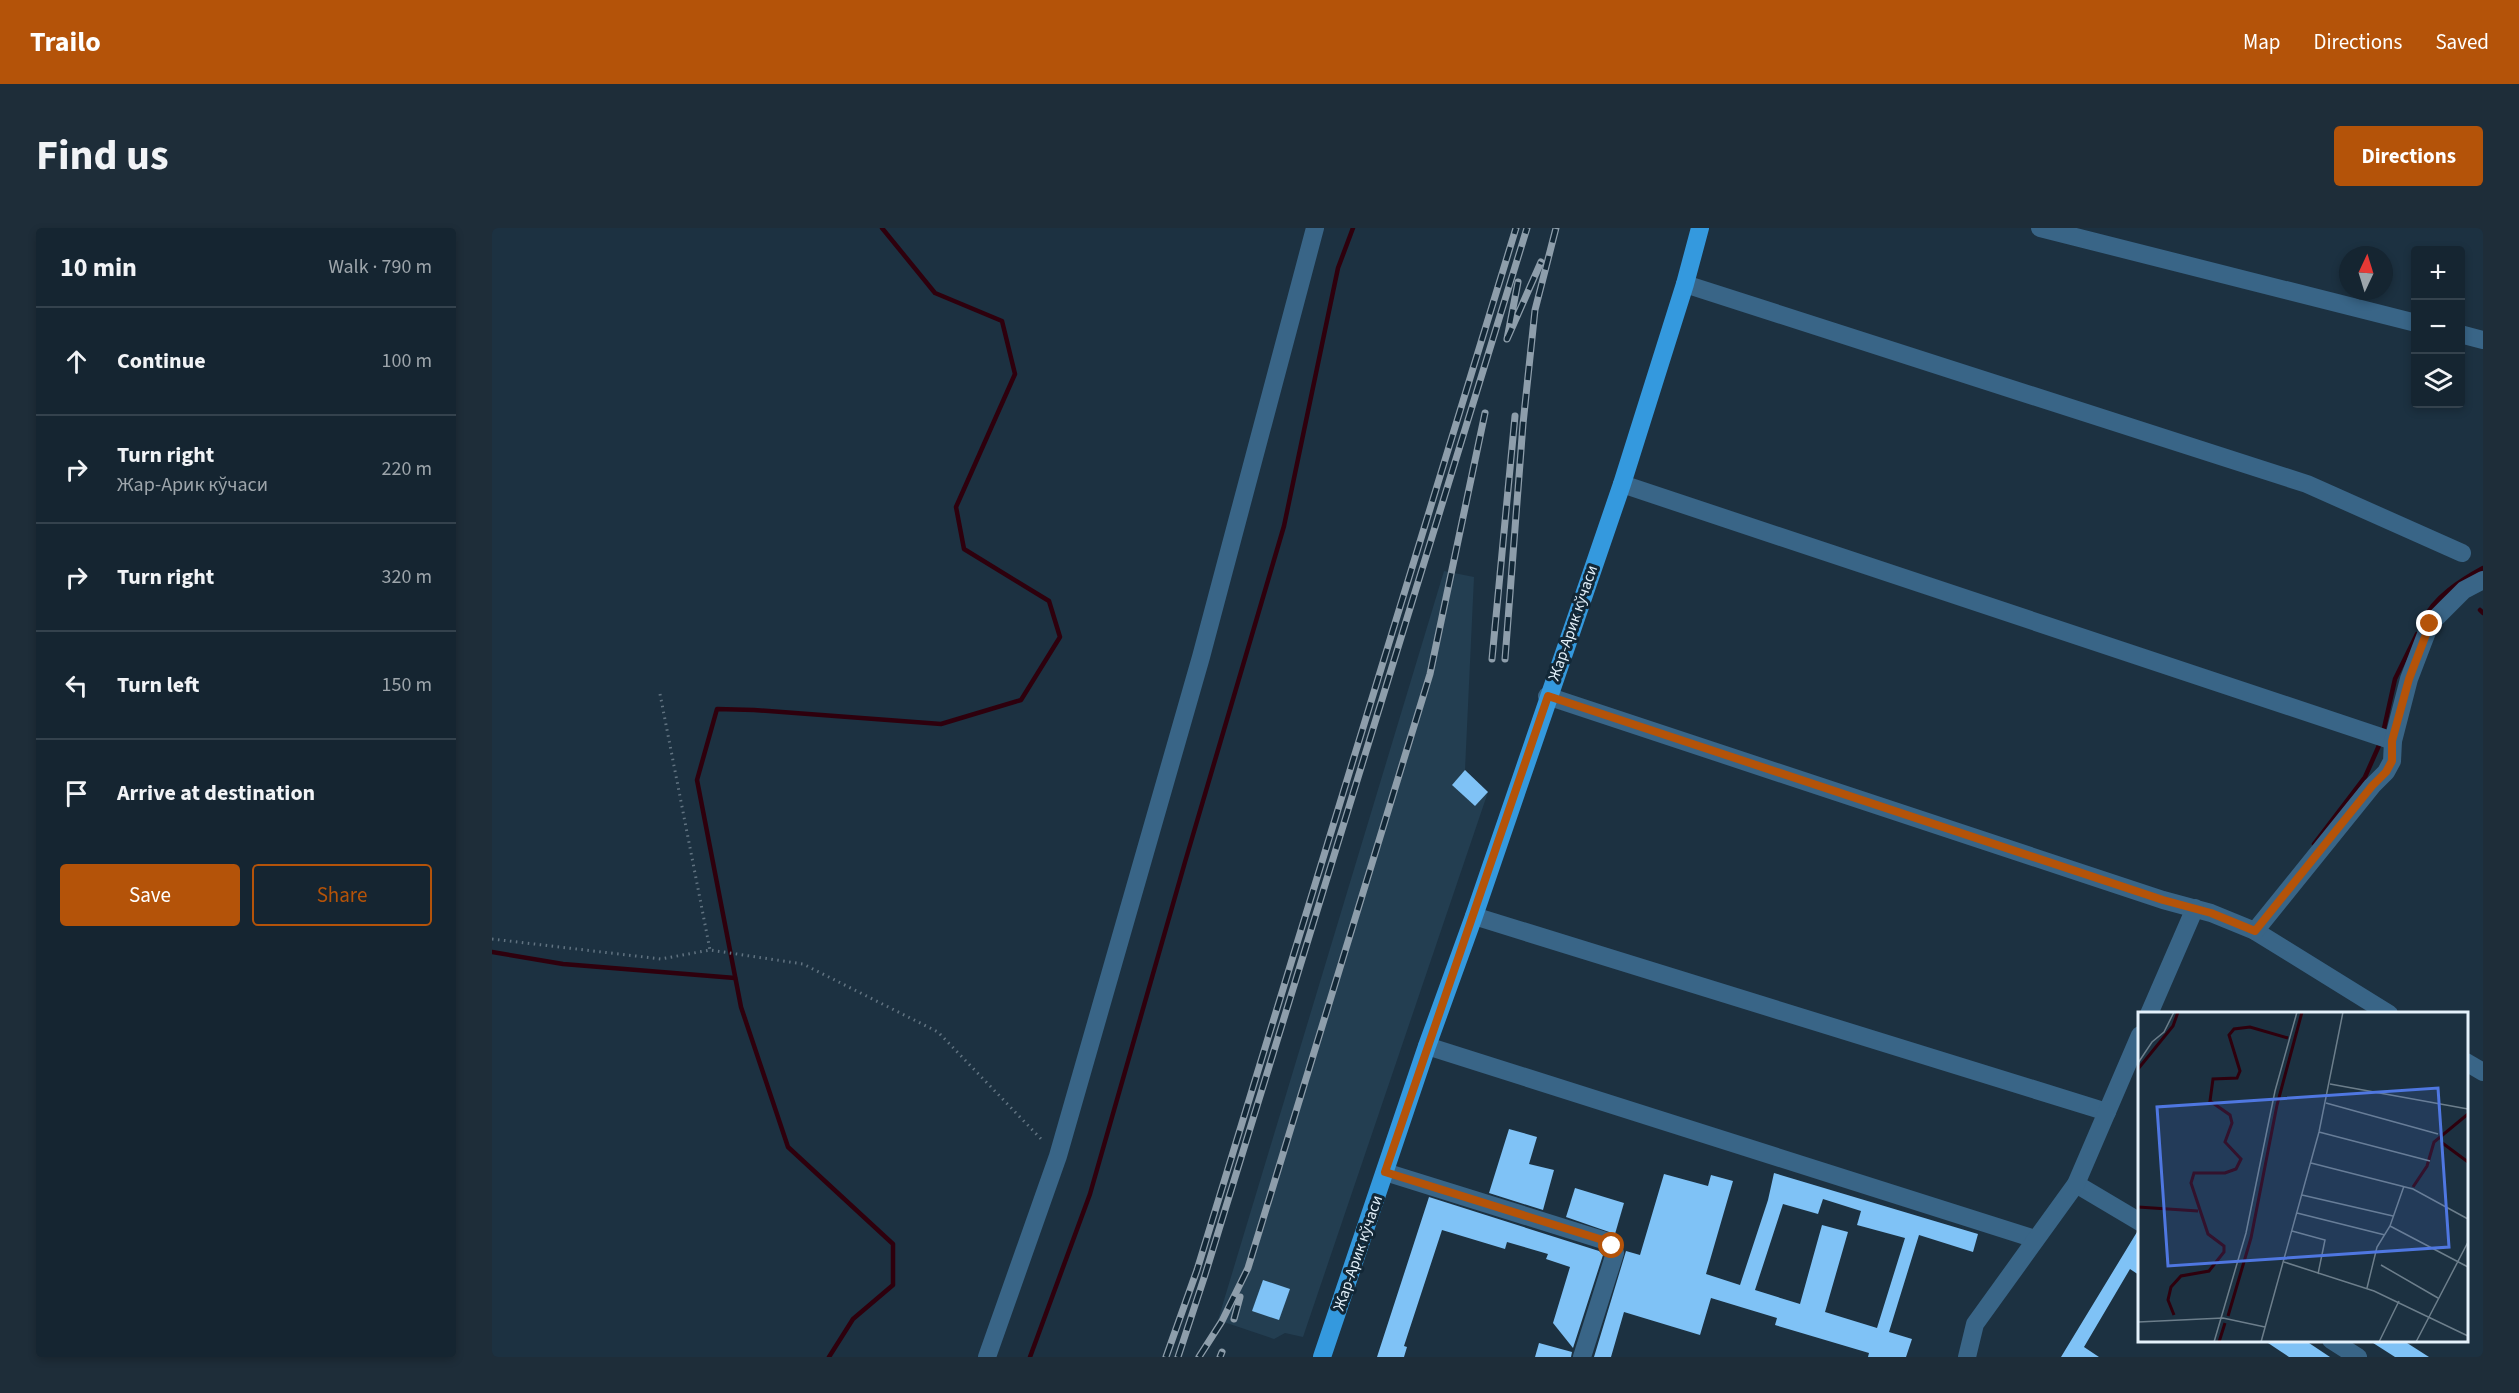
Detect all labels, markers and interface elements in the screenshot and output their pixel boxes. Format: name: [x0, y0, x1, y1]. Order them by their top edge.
text: Trailo: [30, 22, 101, 62]
text: Map: [2243, 27, 2281, 57]
text: Directions: [2314, 27, 2402, 57]
text: Saved: [2435, 27, 2489, 57]
text: Find us: [36, 126, 169, 186]
button: Directions: [2334, 126, 2483, 186]
north arrow: [2339, 246, 2393, 300]
map controls: [2411, 246, 2465, 408]
button: +: [2411, 246, 2465, 300]
text: 10 min: [60, 249, 137, 286]
text: Walk · 790 m: [328, 253, 432, 281]
button: −: [2411, 300, 2465, 354]
icon: ahead: [60, 345, 93, 378]
text: Continue: [117, 345, 206, 377]
text: 100 m: [382, 347, 432, 375]
button: layers: [2411, 354, 2465, 408]
text: Turn right: [117, 439, 214, 471]
icon: right: [60, 453, 93, 486]
text: 220 m: [382, 455, 432, 483]
text: Жар-Арик кўчаси: [117, 471, 268, 499]
icon: right: [60, 561, 93, 594]
text: Turn right: [117, 561, 214, 593]
street label: Жар-Арик кўчаси: [1543, 562, 1603, 684]
text: 320 m: [382, 563, 432, 591]
route end: [2416, 610, 2442, 636]
icon: left: [60, 669, 93, 702]
text: Turn left: [117, 669, 199, 701]
text: 150 m: [382, 671, 432, 699]
icon: arrive: [60, 777, 93, 810]
text: Arrive at destination: [117, 777, 315, 809]
button: Save: [60, 864, 240, 926]
button: Share: [252, 864, 432, 926]
inset map: [2138, 1012, 2468, 1342]
street label: Жар-Арик кўчаси: [1328, 1192, 1388, 1314]
route start: [1598, 1232, 1624, 1258]

